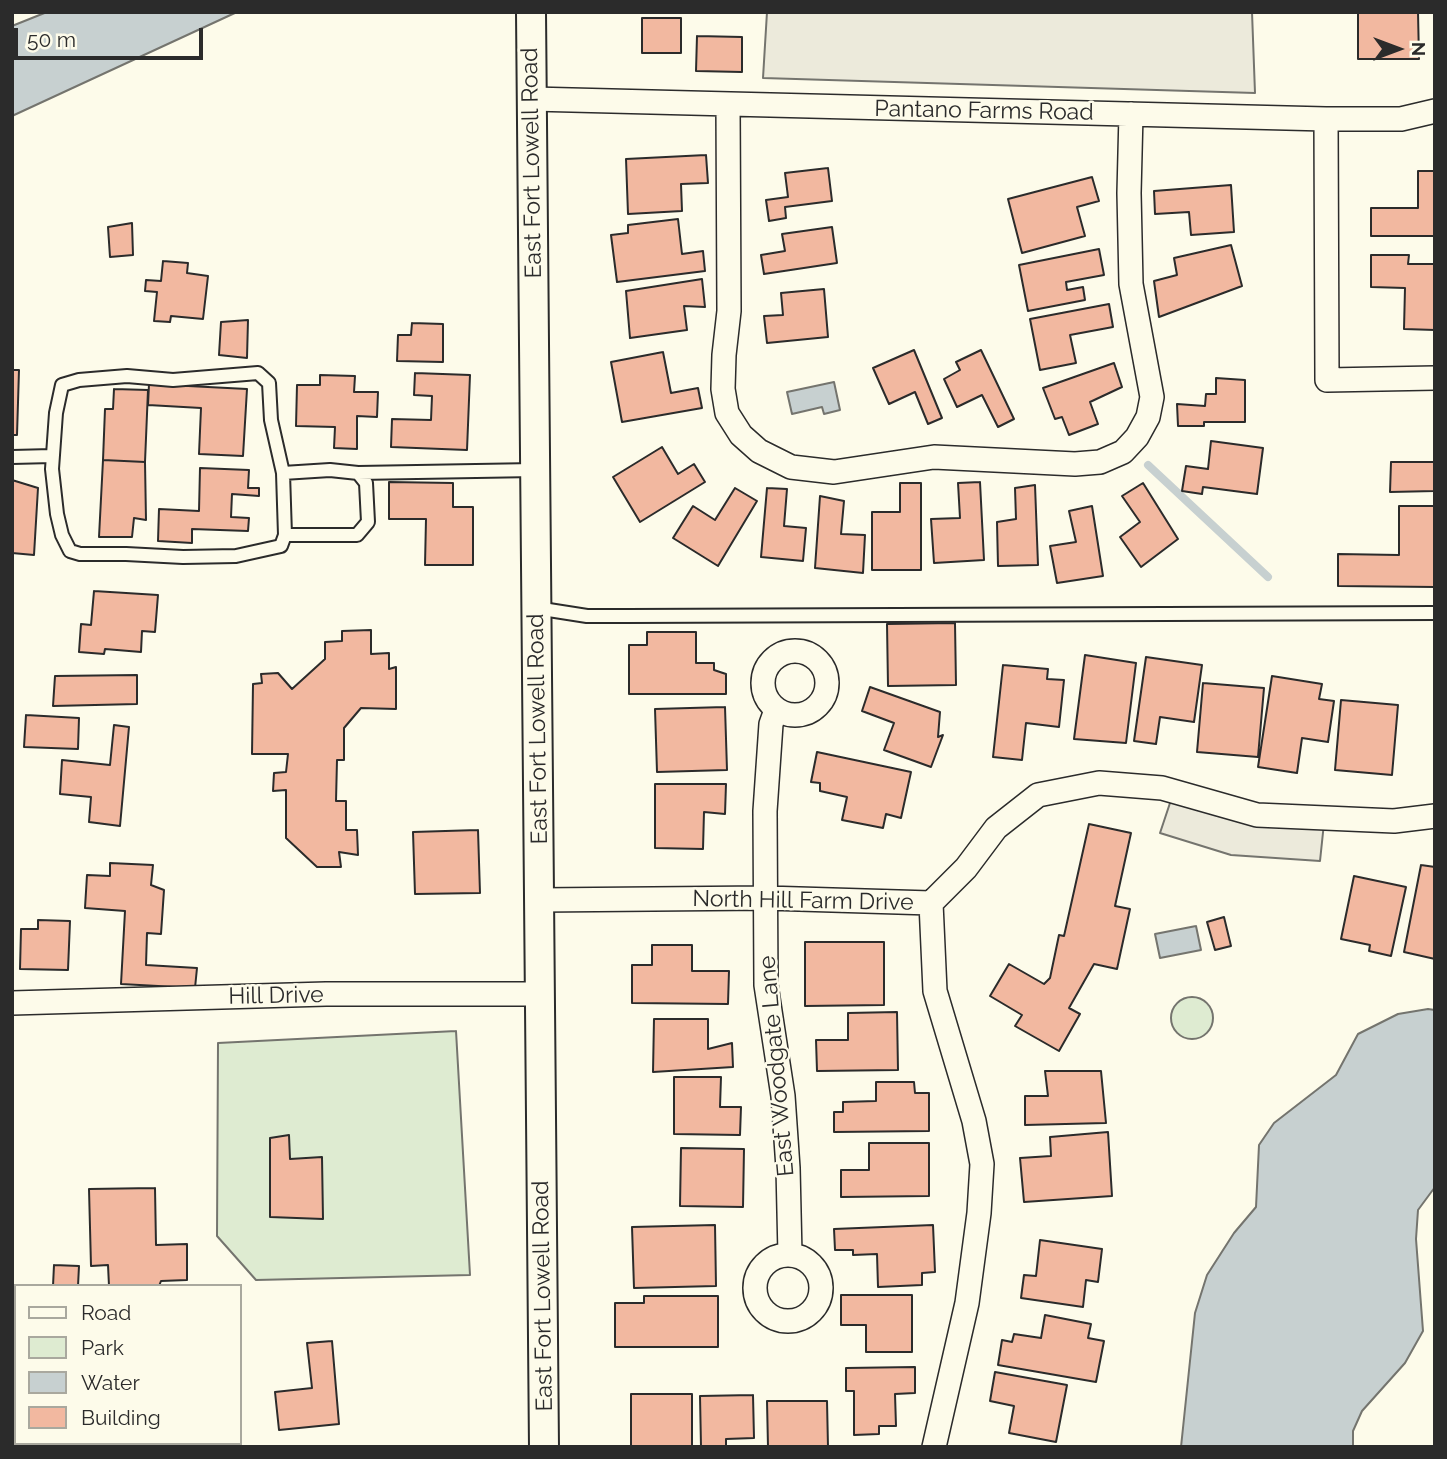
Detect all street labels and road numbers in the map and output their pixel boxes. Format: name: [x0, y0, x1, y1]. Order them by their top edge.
street label: East Fort Lowell Road: [516, 47, 548, 279]
street label: Pantano Farms Road: [874, 95, 1094, 127]
street label: East Fort Lowell Road: [522, 613, 554, 845]
street label: North Hill Farm Drive: [692, 885, 914, 917]
street label: East Woodgate Lane: [754, 954, 800, 1178]
street label: Hill Drive: [228, 981, 324, 1011]
street label: East Fort Lowell Road: [527, 1180, 559, 1412]

